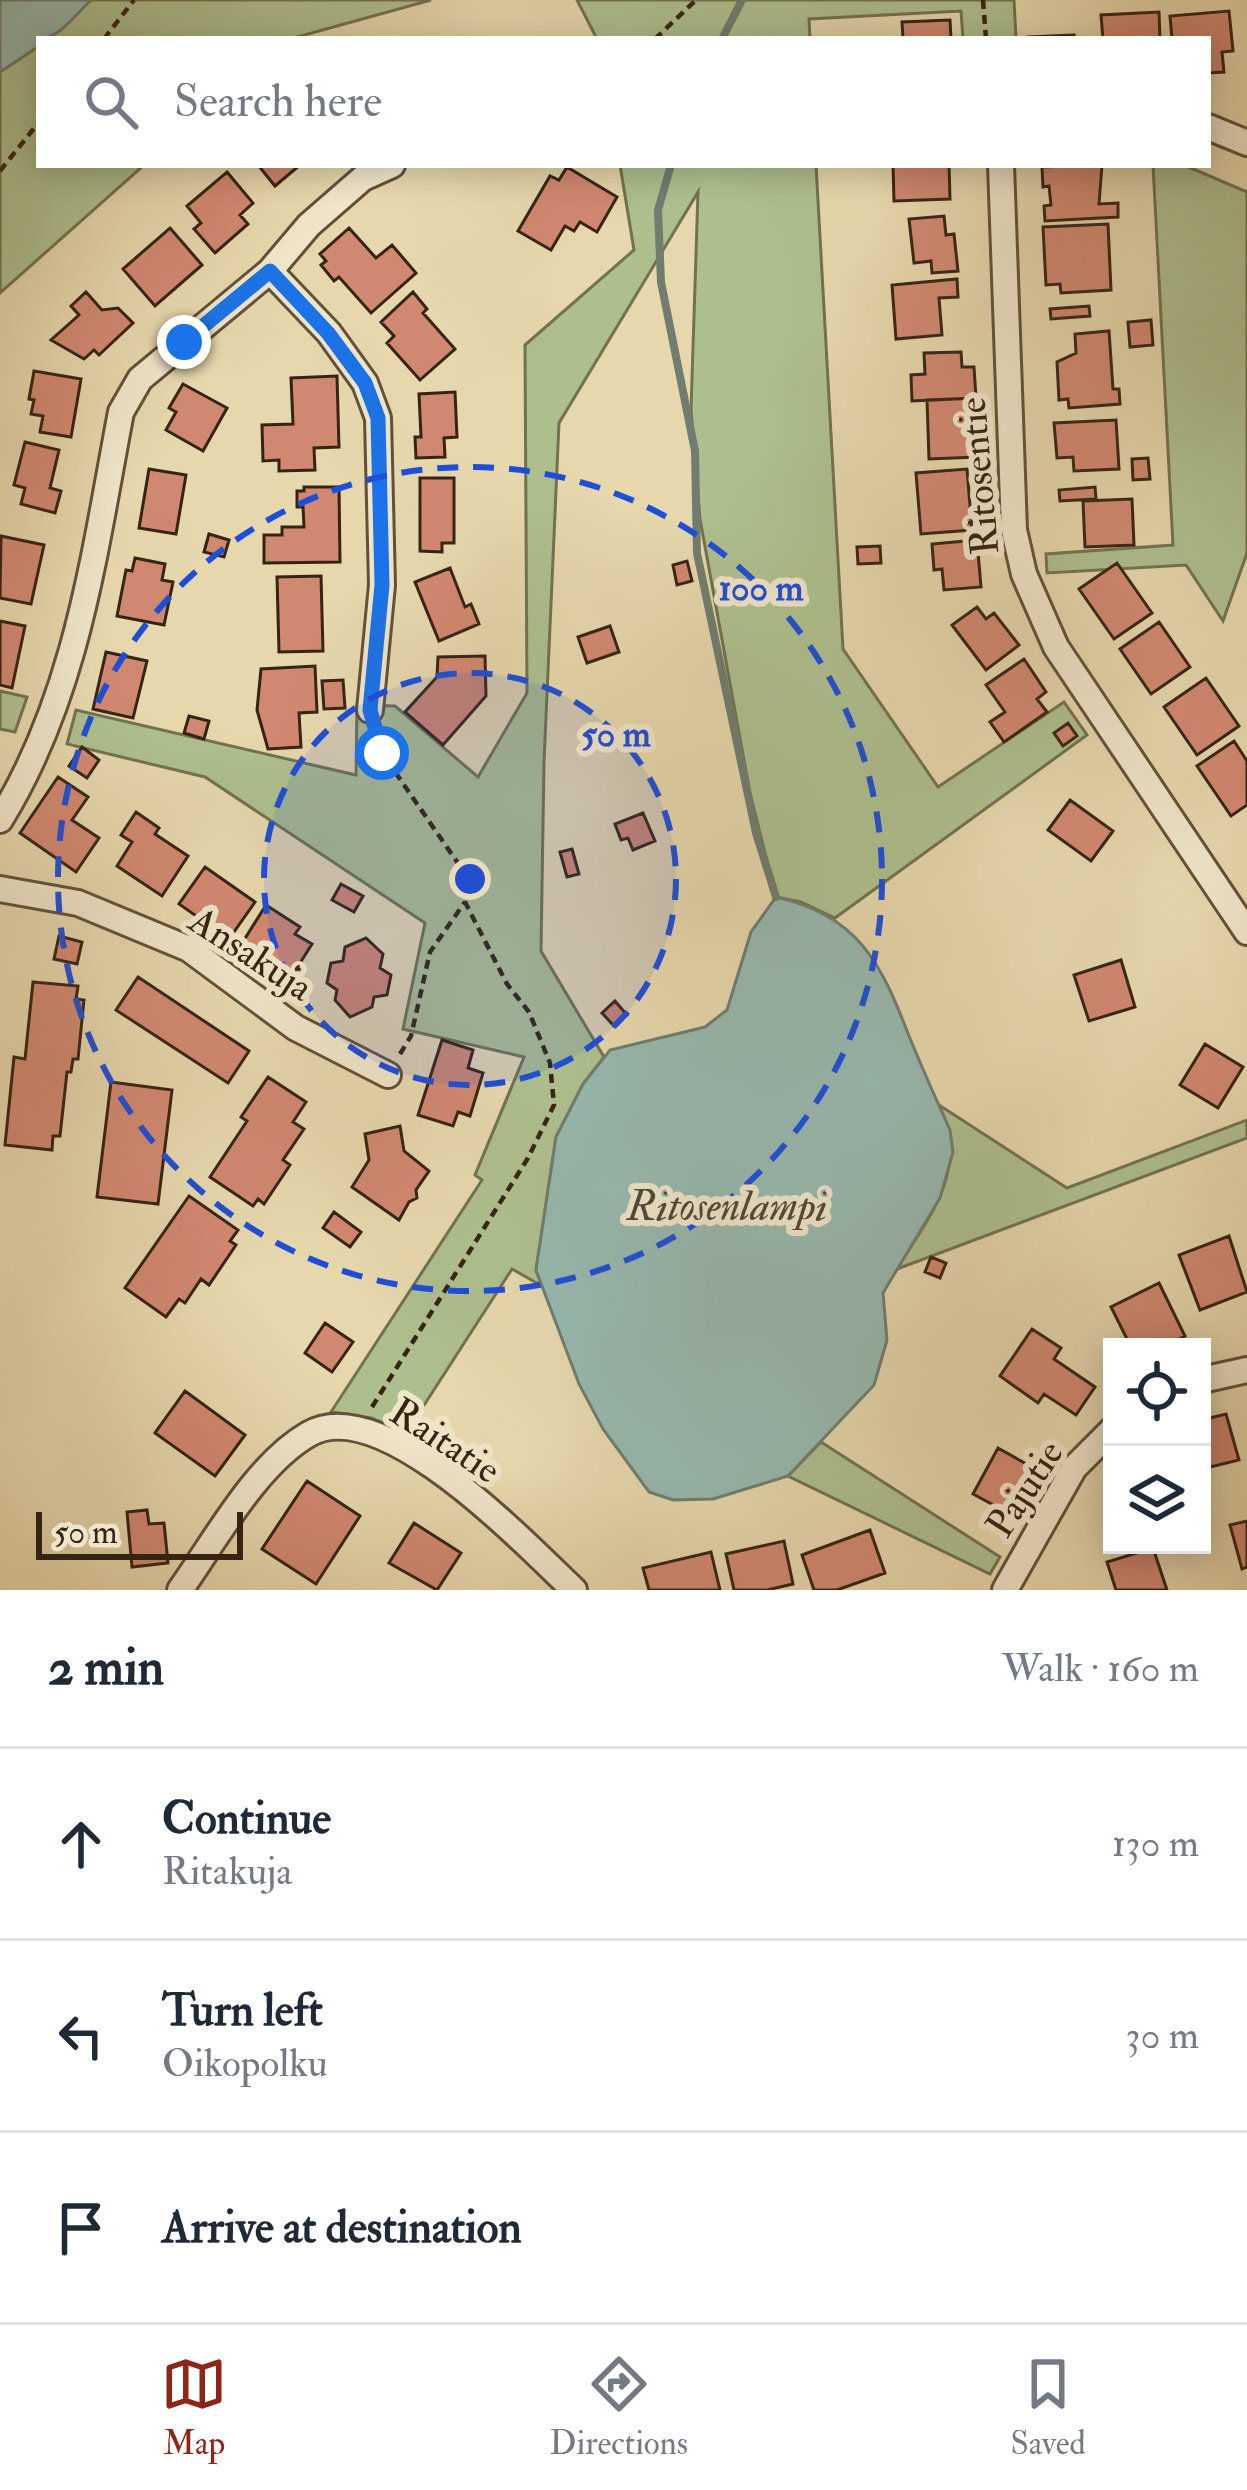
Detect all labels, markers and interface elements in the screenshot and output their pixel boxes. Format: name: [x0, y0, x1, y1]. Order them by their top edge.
search box: [36, 36, 1211, 168]
icon: search: [78, 69, 144, 135]
text: Search here: [174, 74, 382, 130]
route end: [157, 315, 211, 369]
street label: Ritosentie: [948, 395, 1010, 557]
text: 100 m: [718, 566, 804, 611]
text: 50 m: [581, 712, 651, 757]
route start: [355, 726, 409, 780]
centre of rings: [449, 858, 491, 900]
street label: Ansakuja: [179, 895, 323, 1013]
water label: Ritosenlampi: [626, 1181, 827, 1233]
map controls: [1103, 1338, 1211, 1554]
button: locate: [1103, 1338, 1211, 1446]
street label: Raitatie: [381, 1387, 509, 1495]
street label: Pajutie: [976, 1431, 1074, 1547]
button: layers: [1103, 1446, 1211, 1554]
scale bar: [36, 1506, 243, 1559]
text: 50 m: [54, 1512, 118, 1553]
text: 2 min: [48, 1636, 164, 1700]
text: Walk · 160 m: [1002, 1644, 1199, 1693]
text: Continue: [162, 1791, 331, 1847]
icon: ahead: [48, 1811, 114, 1877]
text: 130 m: [1112, 1819, 1199, 1868]
text: Ritakuja: [162, 1847, 292, 1896]
text: Turn left: [162, 1983, 323, 2039]
icon: left: [48, 2003, 114, 2069]
text: 30 m: [1126, 2011, 1199, 2060]
text: Oikopolku: [162, 2039, 328, 2088]
icon: arrive: [48, 2195, 114, 2261]
text: Arrive at destination: [162, 2200, 522, 2256]
tab: Map: [161, 2351, 227, 2464]
tab: Directions: [550, 2351, 688, 2464]
tab: Saved: [1010, 2351, 1086, 2464]

